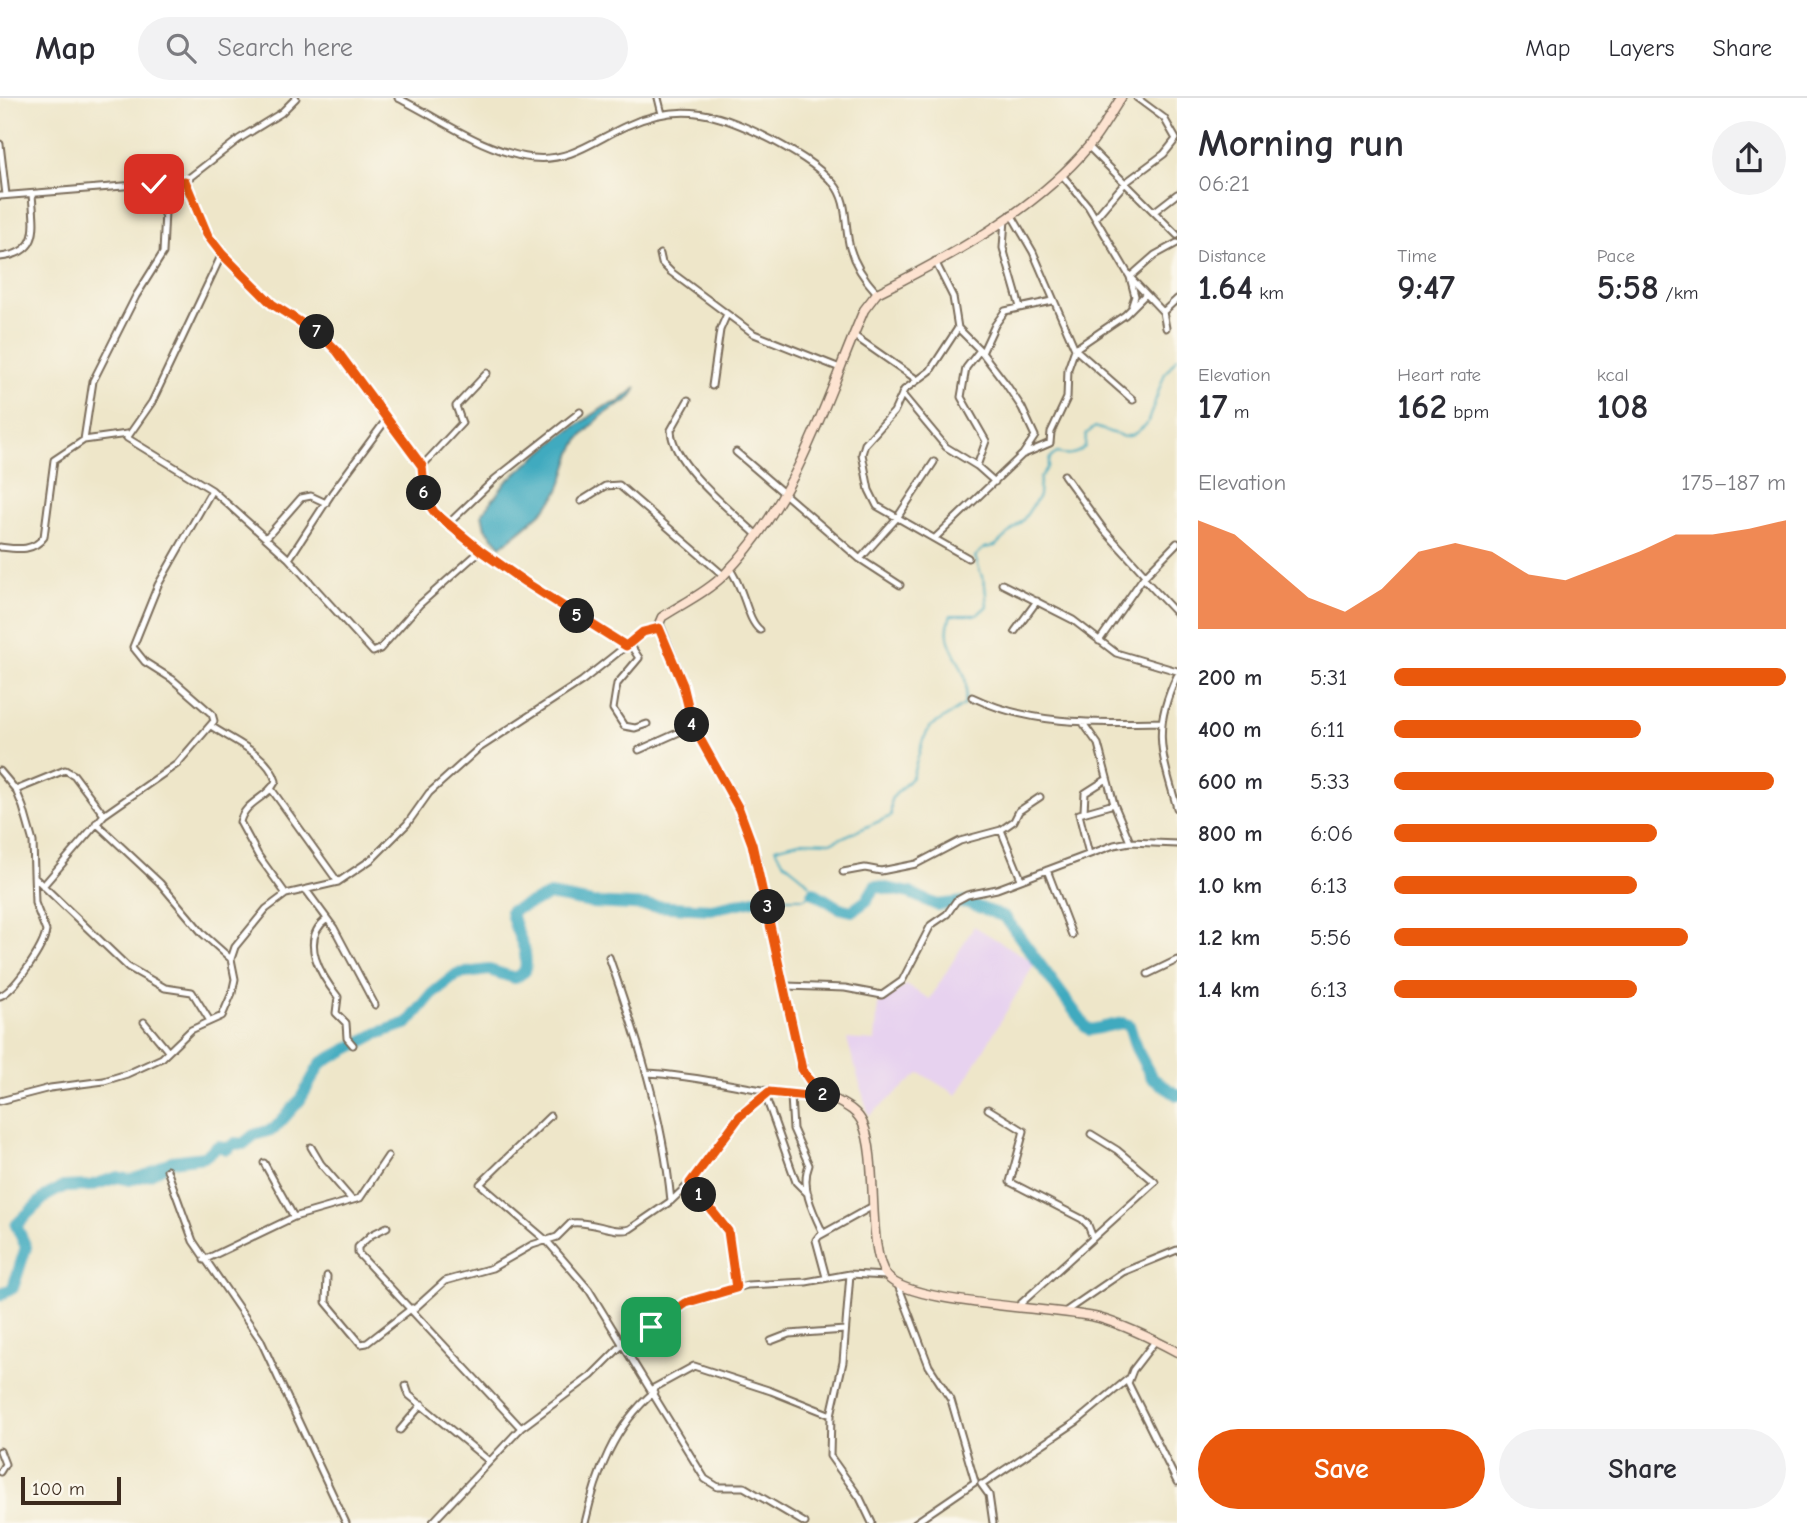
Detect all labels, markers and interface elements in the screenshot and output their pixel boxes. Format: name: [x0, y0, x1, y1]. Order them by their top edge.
search box: [138, 17, 628, 80]
text: Map: [35, 29, 96, 67]
icon: search: [162, 29, 200, 67]
text: Search here: [218, 33, 353, 63]
text: Map: [1525, 34, 1571, 62]
text: Layers: [1609, 34, 1674, 62]
text: Share: [1712, 34, 1772, 62]
button: share: [1712, 121, 1786, 195]
text: Morning run: [1198, 122, 1404, 166]
pin: [124, 154, 184, 214]
icon: check: [135, 165, 173, 203]
text: 06:21: [1198, 170, 1250, 197]
text: Distance: [1198, 245, 1266, 267]
text: Time: [1397, 245, 1437, 267]
text: Pace: [1597, 245, 1635, 267]
text: 1.64: [1198, 267, 1253, 308]
text: 9:47: [1397, 267, 1455, 308]
text: 5:58: [1597, 267, 1659, 308]
text: km: [1253, 282, 1284, 304]
text: /km: [1659, 282, 1699, 304]
pin: 7: [300, 314, 334, 350]
text: 7: [312, 320, 321, 342]
text: Elevation: [1198, 364, 1271, 386]
text: Heart rate: [1397, 364, 1481, 386]
text: kcal: [1597, 364, 1629, 386]
text: 17: [1198, 386, 1228, 427]
text: 162: [1397, 386, 1447, 427]
text: 108: [1597, 386, 1648, 427]
text: m: [1228, 401, 1250, 423]
text: bpm: [1447, 401, 1489, 423]
text: Elevation: [1198, 469, 1286, 496]
text: 175–187 m: [1681, 469, 1786, 496]
pin: 6: [406, 476, 442, 510]
text: 6: [419, 481, 428, 503]
pin: 5: [560, 598, 594, 634]
text: 5: [571, 604, 582, 626]
text: 200 m: [1198, 664, 1262, 691]
text: 5:31: [1310, 664, 1347, 691]
pin: 4: [674, 708, 710, 742]
text: 4: [687, 713, 696, 735]
text: 400 m: [1198, 716, 1262, 743]
text: 6:11: [1310, 716, 1345, 743]
text: 600 m: [1198, 768, 1263, 795]
text: 5:33: [1310, 768, 1350, 795]
text: 800 m: [1198, 820, 1263, 847]
text: 6:06: [1310, 820, 1353, 847]
text: 1.0 km: [1198, 872, 1262, 899]
text: 6:13: [1310, 872, 1347, 899]
pin: 3: [750, 890, 786, 924]
text: 3: [763, 895, 772, 917]
text: 1.2 km: [1198, 924, 1260, 951]
text: 5:56: [1310, 924, 1352, 951]
text: 1.4 km: [1198, 976, 1260, 1003]
text: 6:13: [1310, 976, 1347, 1003]
pin: 2: [806, 1077, 840, 1112]
text: 2: [818, 1083, 827, 1105]
pin: 1: [682, 1178, 716, 1212]
text: 1: [695, 1183, 702, 1205]
pin: [621, 1297, 681, 1357]
icon: arrive: [632, 1308, 670, 1346]
button: Save: [1198, 1429, 1485, 1509]
button: Share: [1499, 1429, 1786, 1509]
scale bar: [21, 1474, 121, 1506]
text: 100 m: [32, 1478, 85, 1500]

